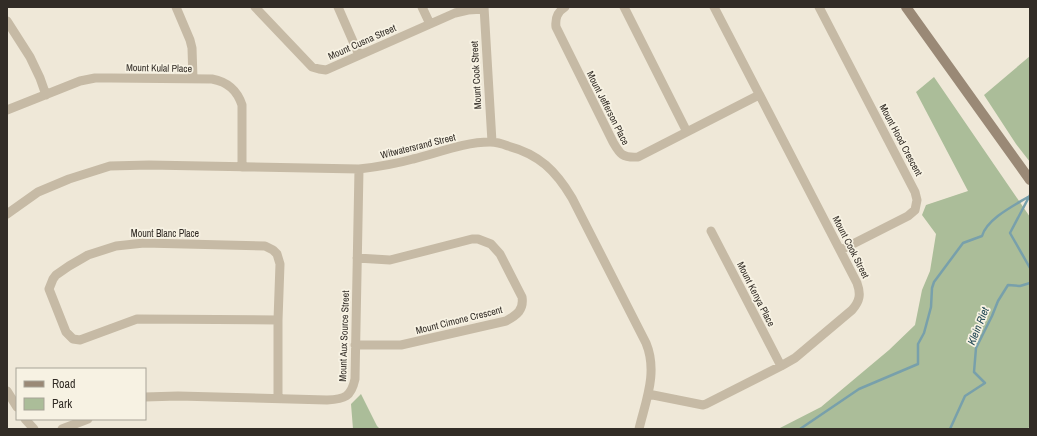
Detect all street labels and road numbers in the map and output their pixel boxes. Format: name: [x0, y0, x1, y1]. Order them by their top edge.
street label: Mount Cusna Street: [326, 21, 399, 63]
street label: Mount Cook Street: [468, 40, 484, 109]
street label: Mount Kulal Place: [126, 61, 193, 75]
street label: Mount Jefferson Place: [584, 69, 632, 148]
street label: Mount Hood Crescent: [877, 102, 926, 179]
street label: Witwatersrand Street: [379, 130, 458, 162]
street label: Mount Cook Street: [830, 214, 873, 281]
street label: Mount Blanc Place: [131, 227, 200, 240]
street label: Mount Kenya Place: [734, 259, 778, 329]
street label: Mount Aux Source Street: [336, 289, 352, 382]
street label: Mount Cimone Crescent: [414, 303, 504, 337]

